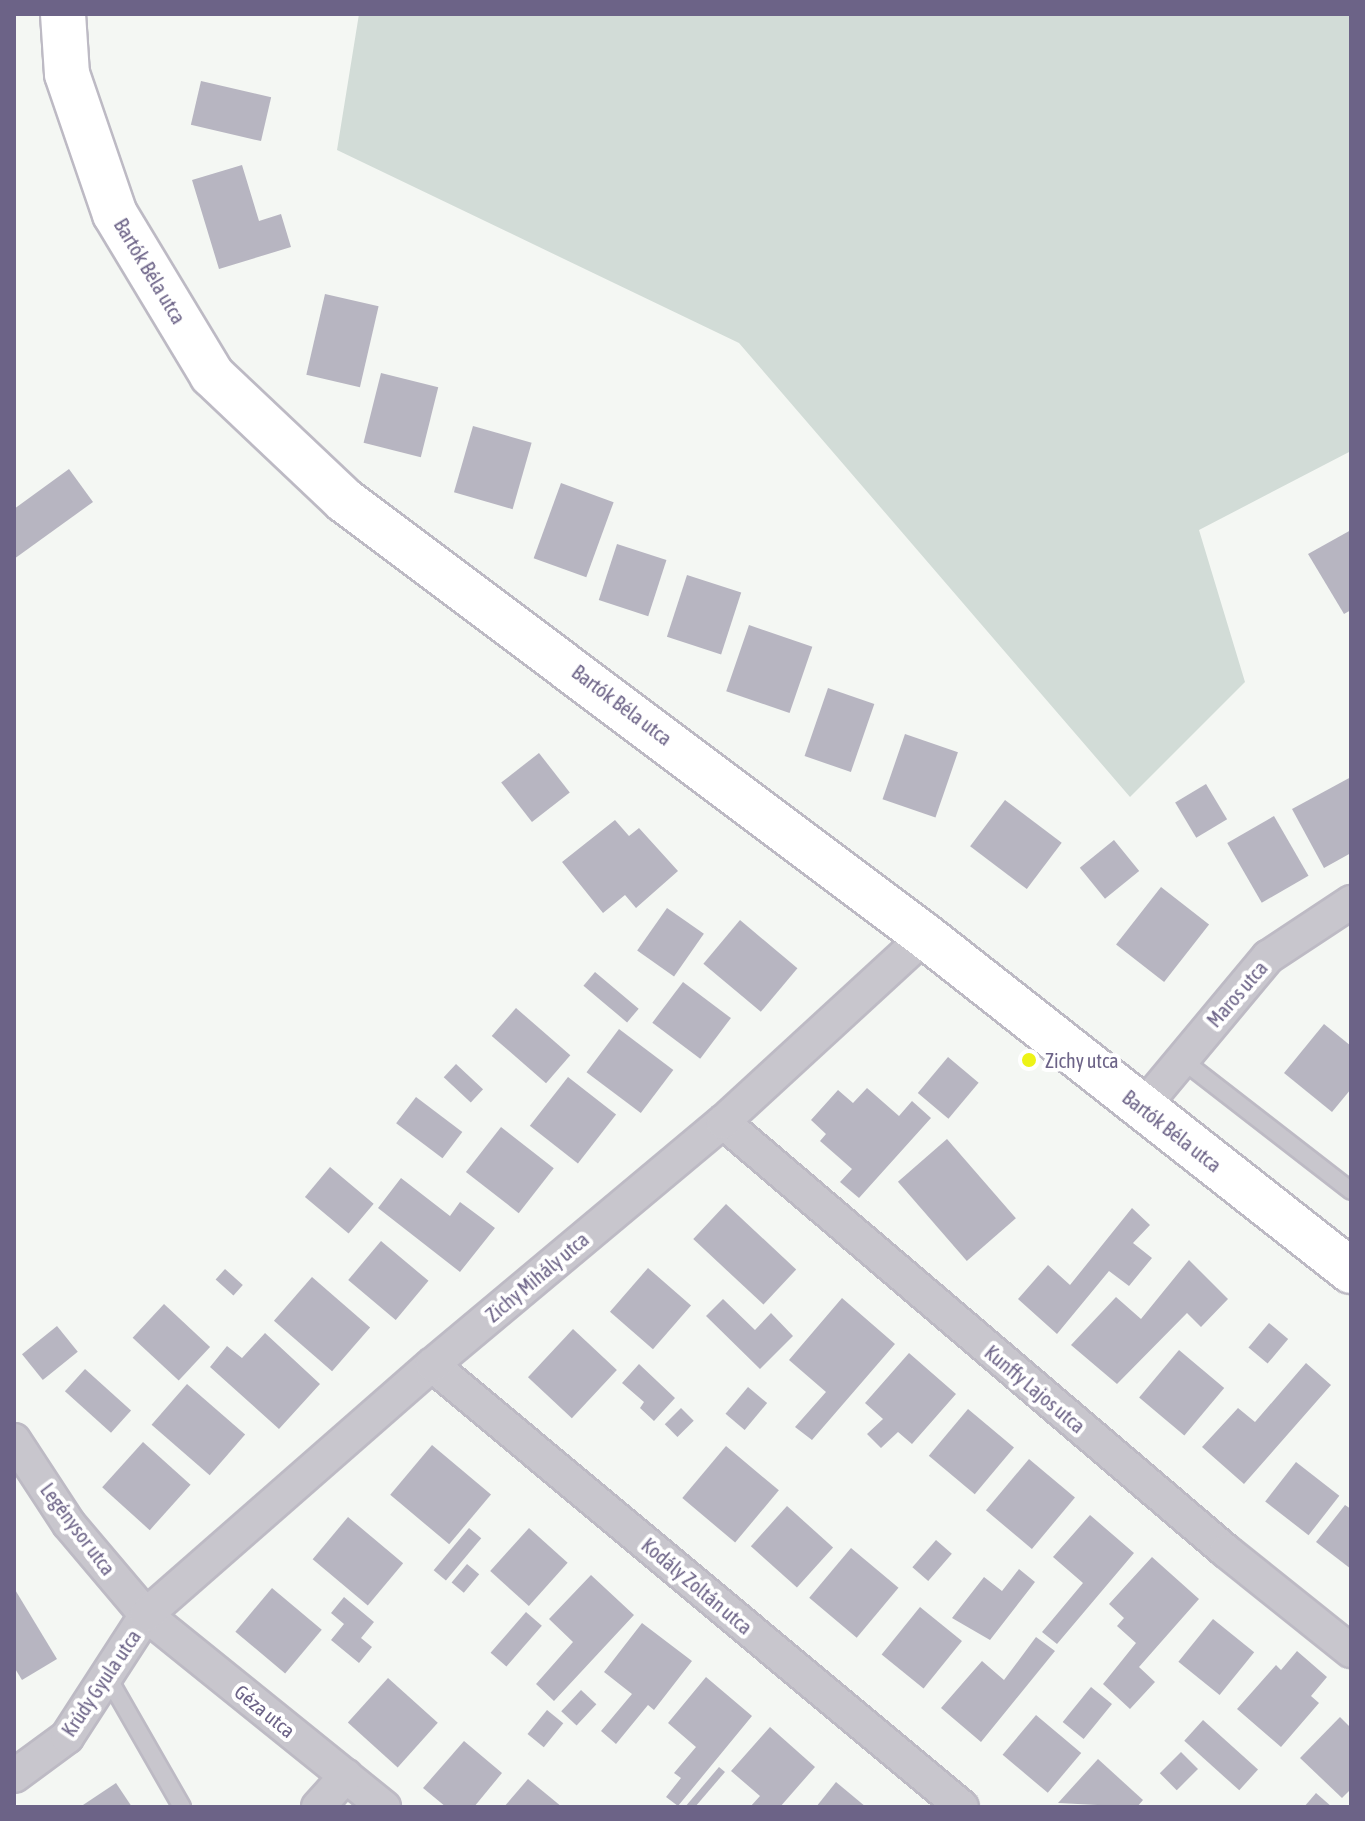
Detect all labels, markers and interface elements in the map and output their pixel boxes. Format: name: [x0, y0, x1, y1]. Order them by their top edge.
street label: Bartók Béla utca: [109, 214, 191, 328]
street label: Bartók Béla utca: [567, 660, 677, 750]
street label: Maros utca: [1202, 956, 1272, 1032]
place label: Zichy utca: [1045, 1048, 1119, 1072]
marker: Zichy utca: [1020, 1051, 1038, 1069]
street label: Bartók Béla utca: [1118, 1085, 1226, 1177]
street label: Zichy Mihály utca: [481, 1227, 593, 1327]
street label: Kunffy Lajos utca: [980, 1340, 1090, 1438]
street label: Legénysor utca: [36, 1478, 120, 1580]
street label: Kodály Zoltán utca: [637, 1533, 757, 1639]
street label: Krúdy Gyula utca: [56, 1625, 146, 1741]
street label: Géza utca: [230, 1679, 300, 1743]

